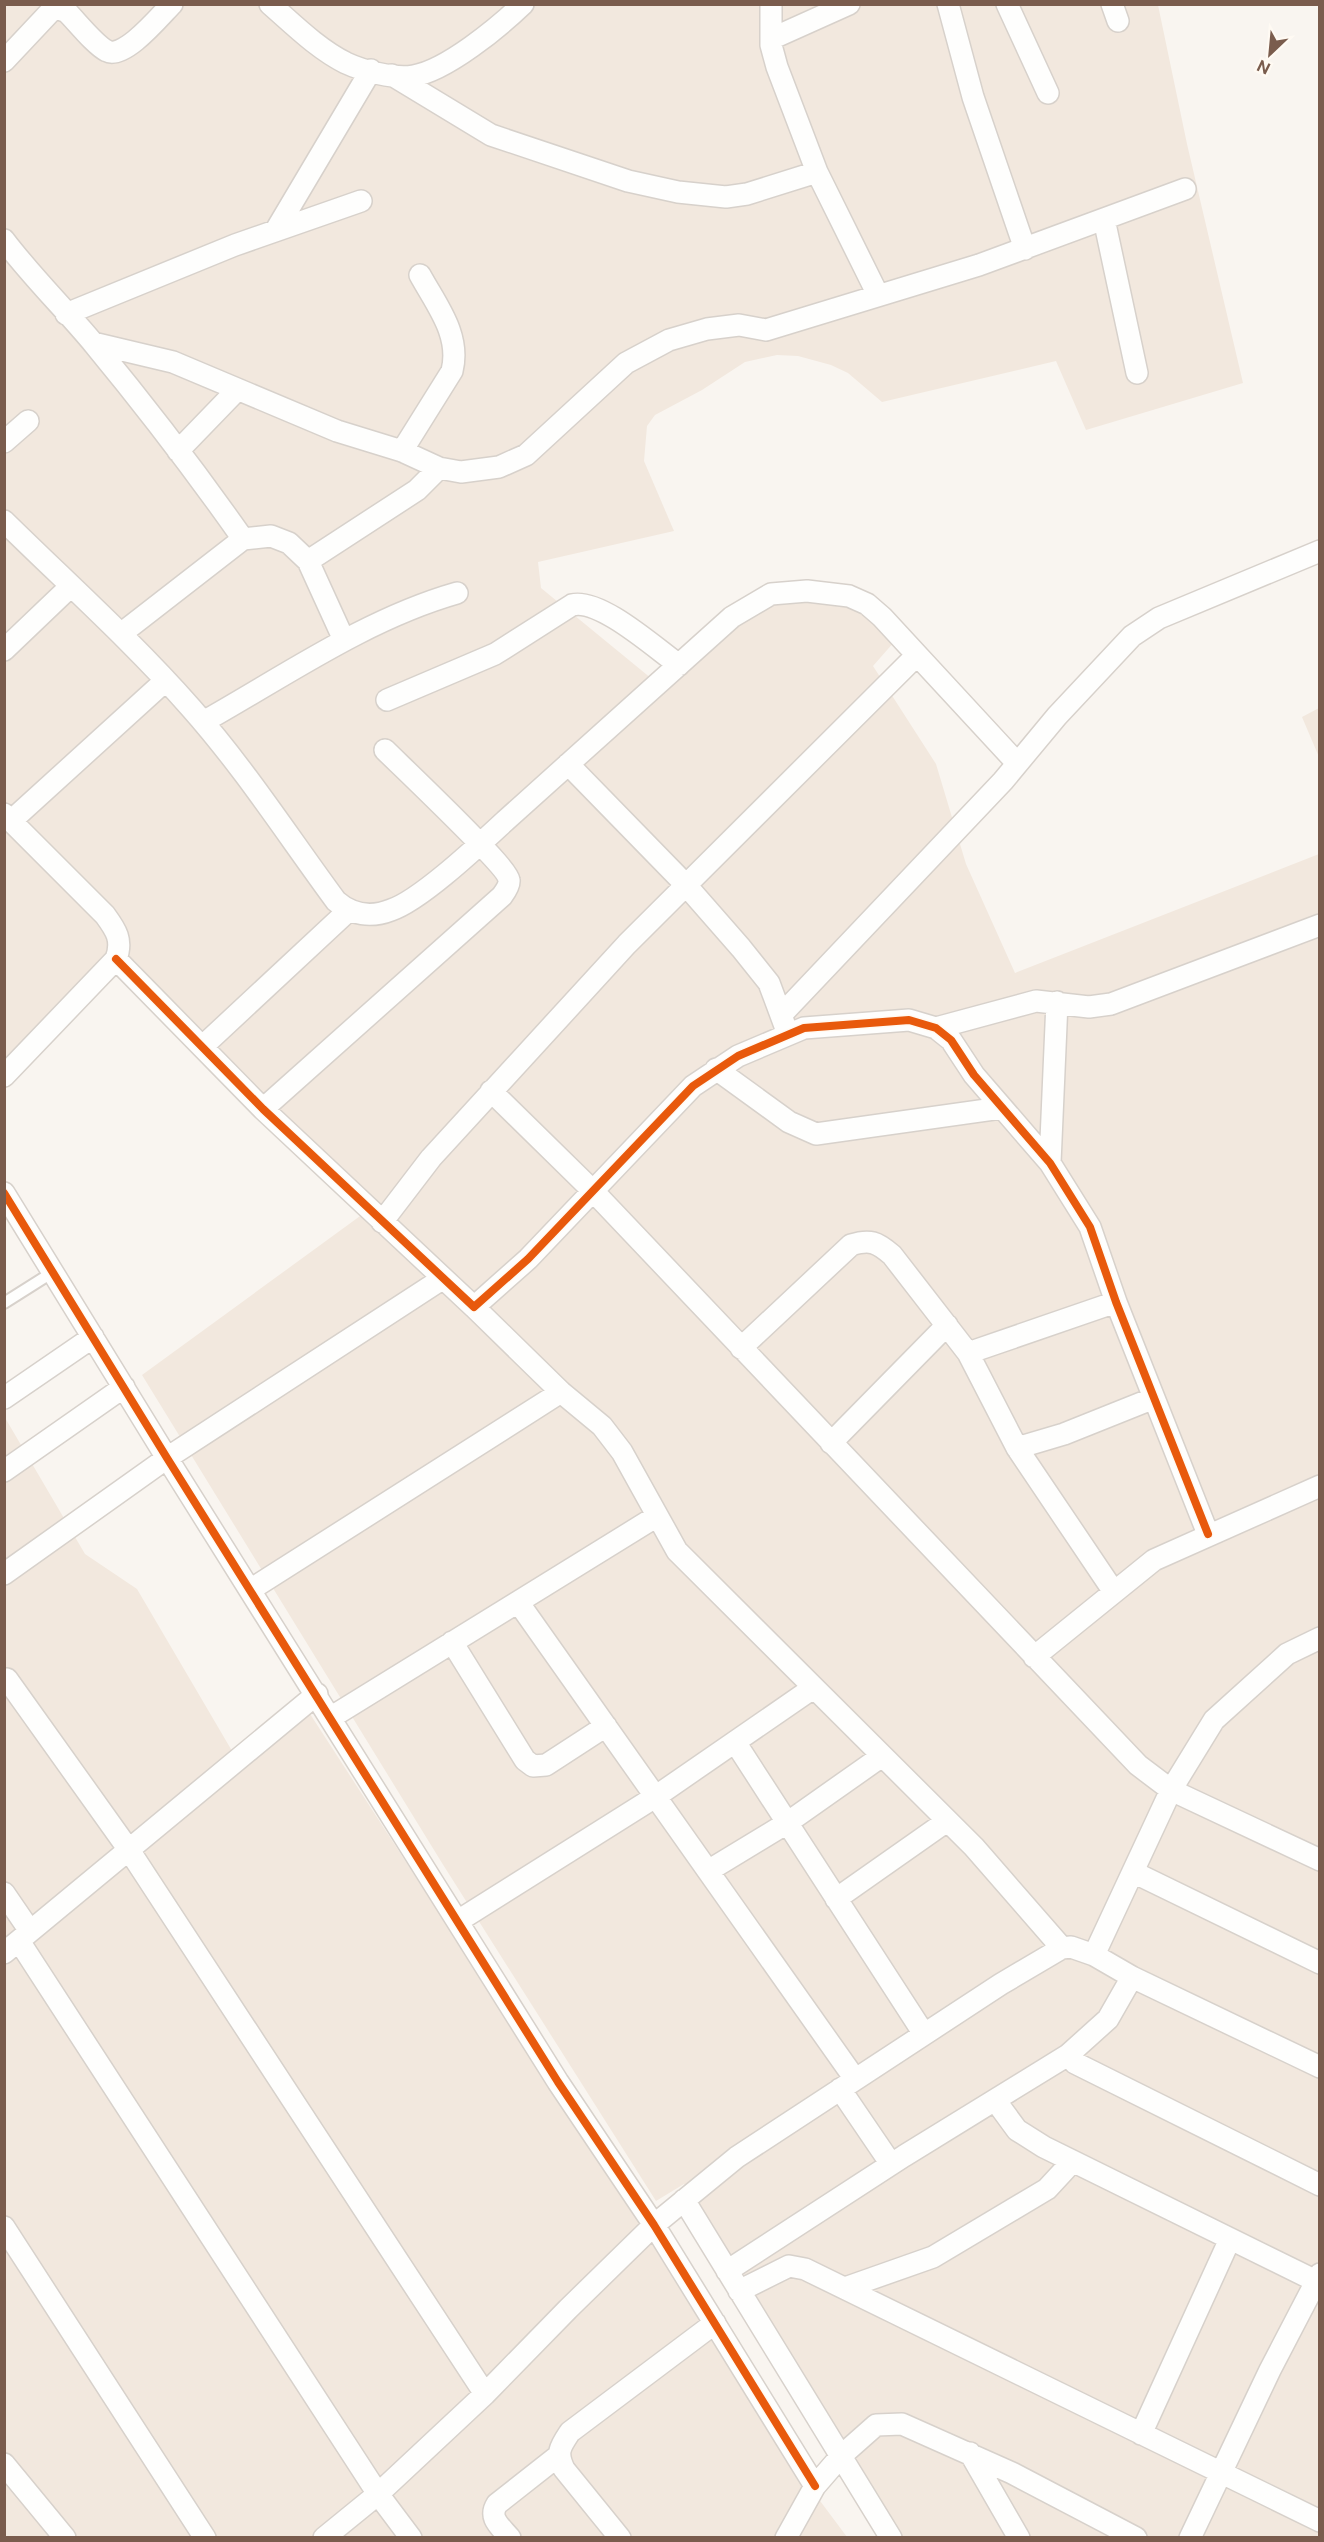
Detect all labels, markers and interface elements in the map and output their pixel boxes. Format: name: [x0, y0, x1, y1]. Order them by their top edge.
north arrow: [1240, 24, 1300, 84]
text: N: [1254, 56, 1273, 78]

